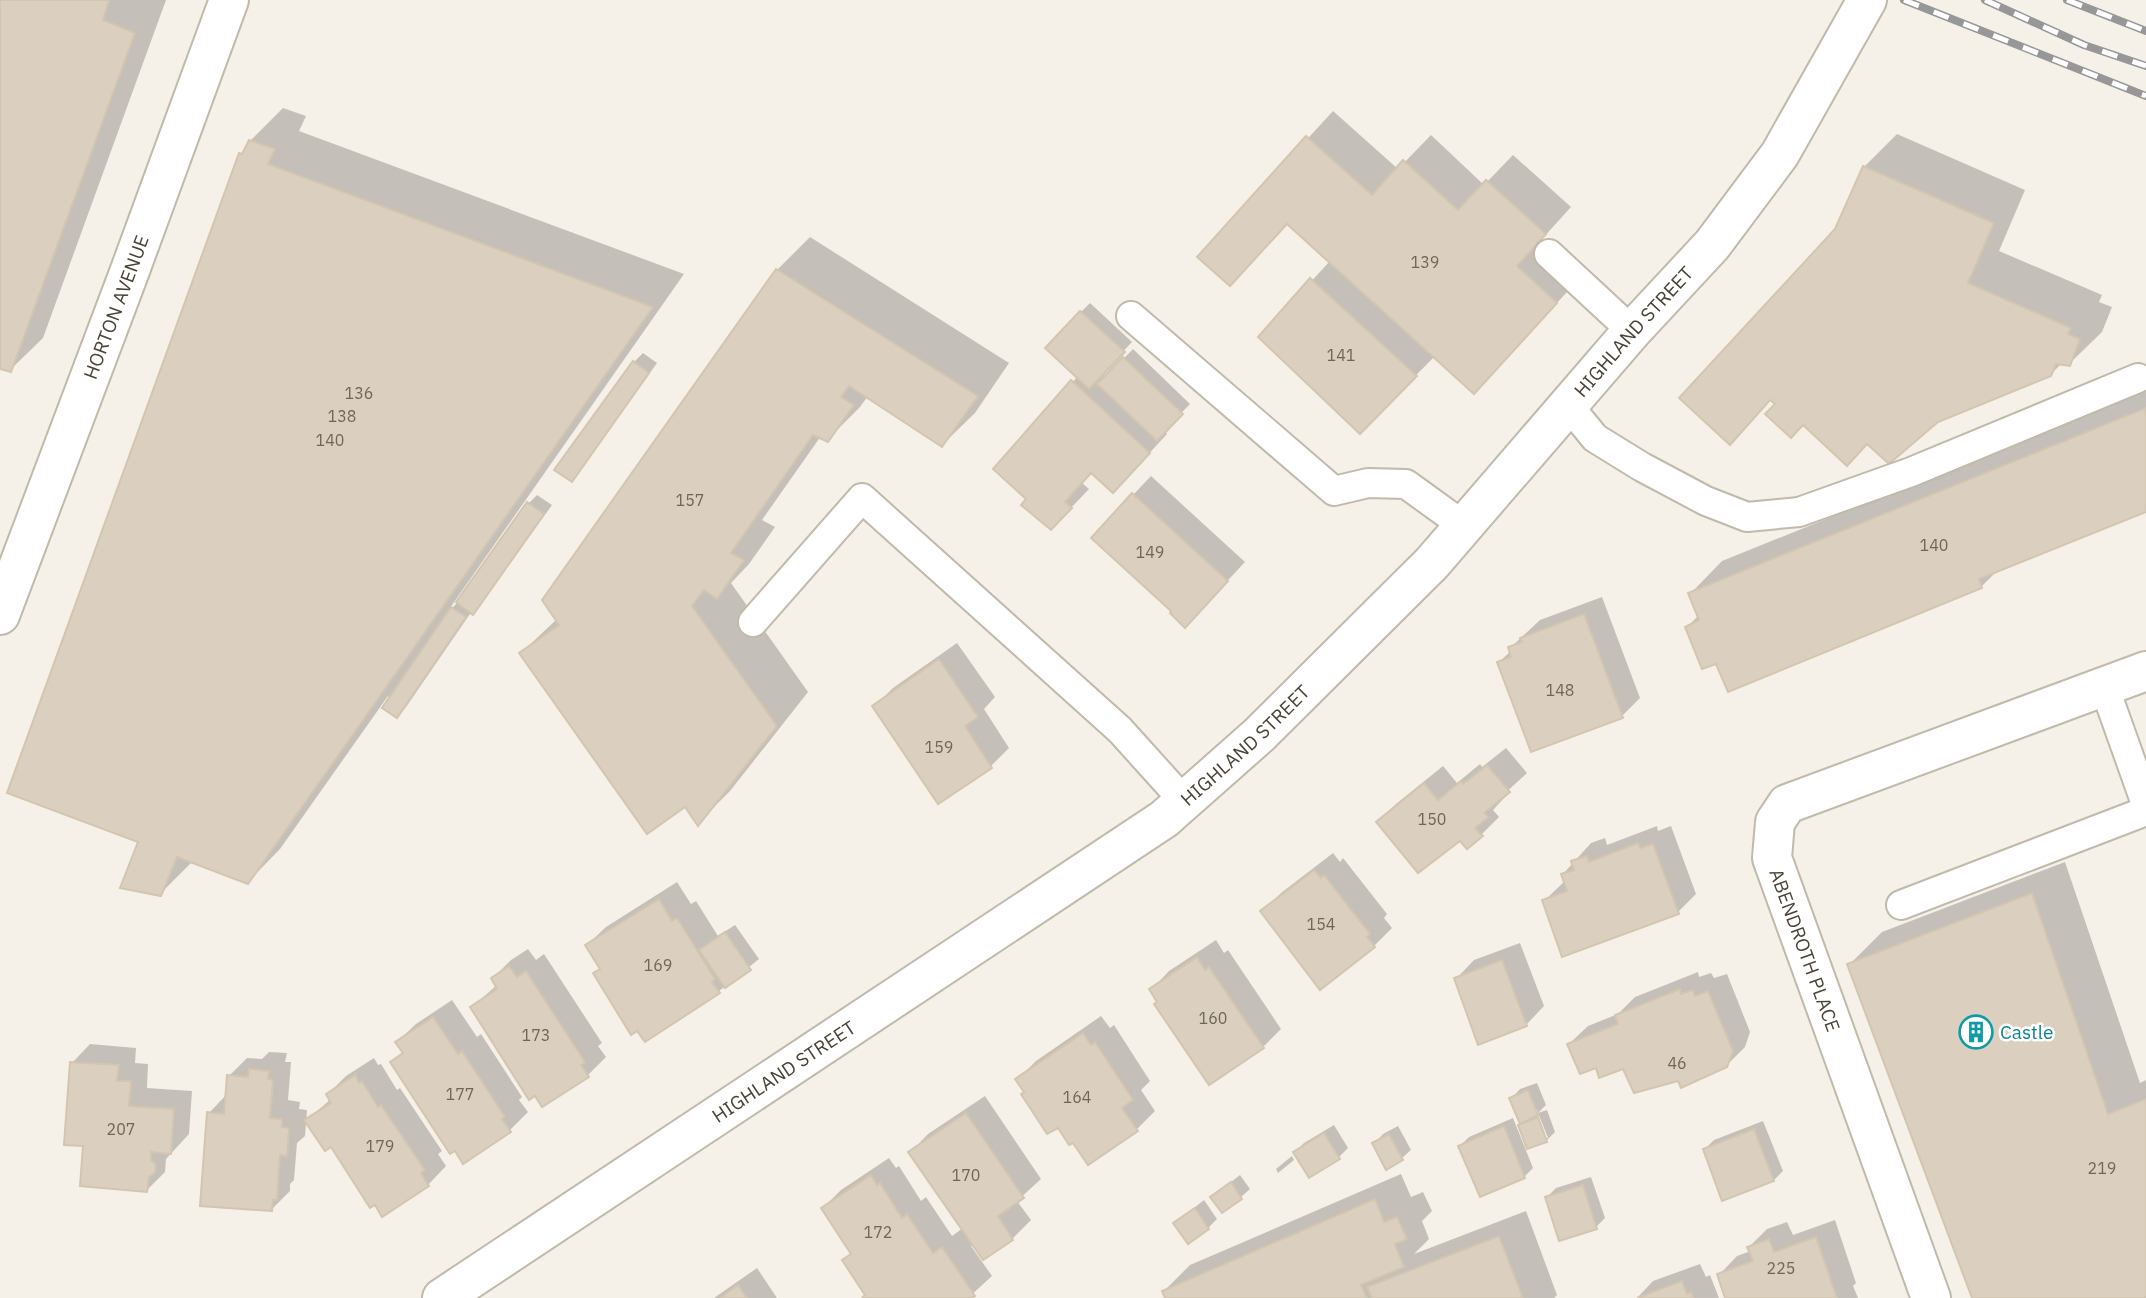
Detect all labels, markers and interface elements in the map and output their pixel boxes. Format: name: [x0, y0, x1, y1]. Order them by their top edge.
street label: HORTON AVENUE: [78, 232, 154, 382]
house number: 139: [1411, 252, 1439, 272]
street label: HIGHLAND STREET: [1569, 261, 1698, 402]
house number: 141: [1327, 345, 1355, 365]
house number: 136: [345, 383, 373, 403]
house number: 138: [328, 406, 356, 426]
house number: 140: [316, 430, 344, 450]
house number: 157: [676, 490, 704, 510]
house number: 140: [1920, 535, 1948, 555]
house number: 149: [1136, 542, 1164, 562]
street label: HIGHLAND STREET: [1175, 680, 1315, 811]
house number: 148: [1546, 680, 1574, 700]
house number: 159: [925, 737, 953, 757]
house number: 150: [1418, 809, 1446, 829]
street label: ABENDROTH PLACE: [1764, 865, 1846, 1035]
house number: 154: [1307, 914, 1335, 934]
house number: 169: [644, 955, 672, 975]
house number: 160: [1199, 1008, 1227, 1028]
building icon: Castle: [1957, 1013, 1995, 1051]
street label: HIGHLAND STREET: [707, 1015, 860, 1128]
place label: Castle: [2000, 1020, 2053, 1044]
house number: 173: [522, 1025, 550, 1045]
house number: 46: [1667, 1053, 1687, 1073]
house number: 177: [446, 1084, 474, 1104]
house number: 164: [1063, 1087, 1091, 1107]
house number: 207: [107, 1119, 135, 1139]
house number: 179: [366, 1136, 394, 1156]
house number: 219: [2088, 1158, 2116, 1178]
house number: 170: [952, 1165, 980, 1185]
house number: 172: [864, 1222, 892, 1242]
house number: 225: [1767, 1258, 1795, 1278]

